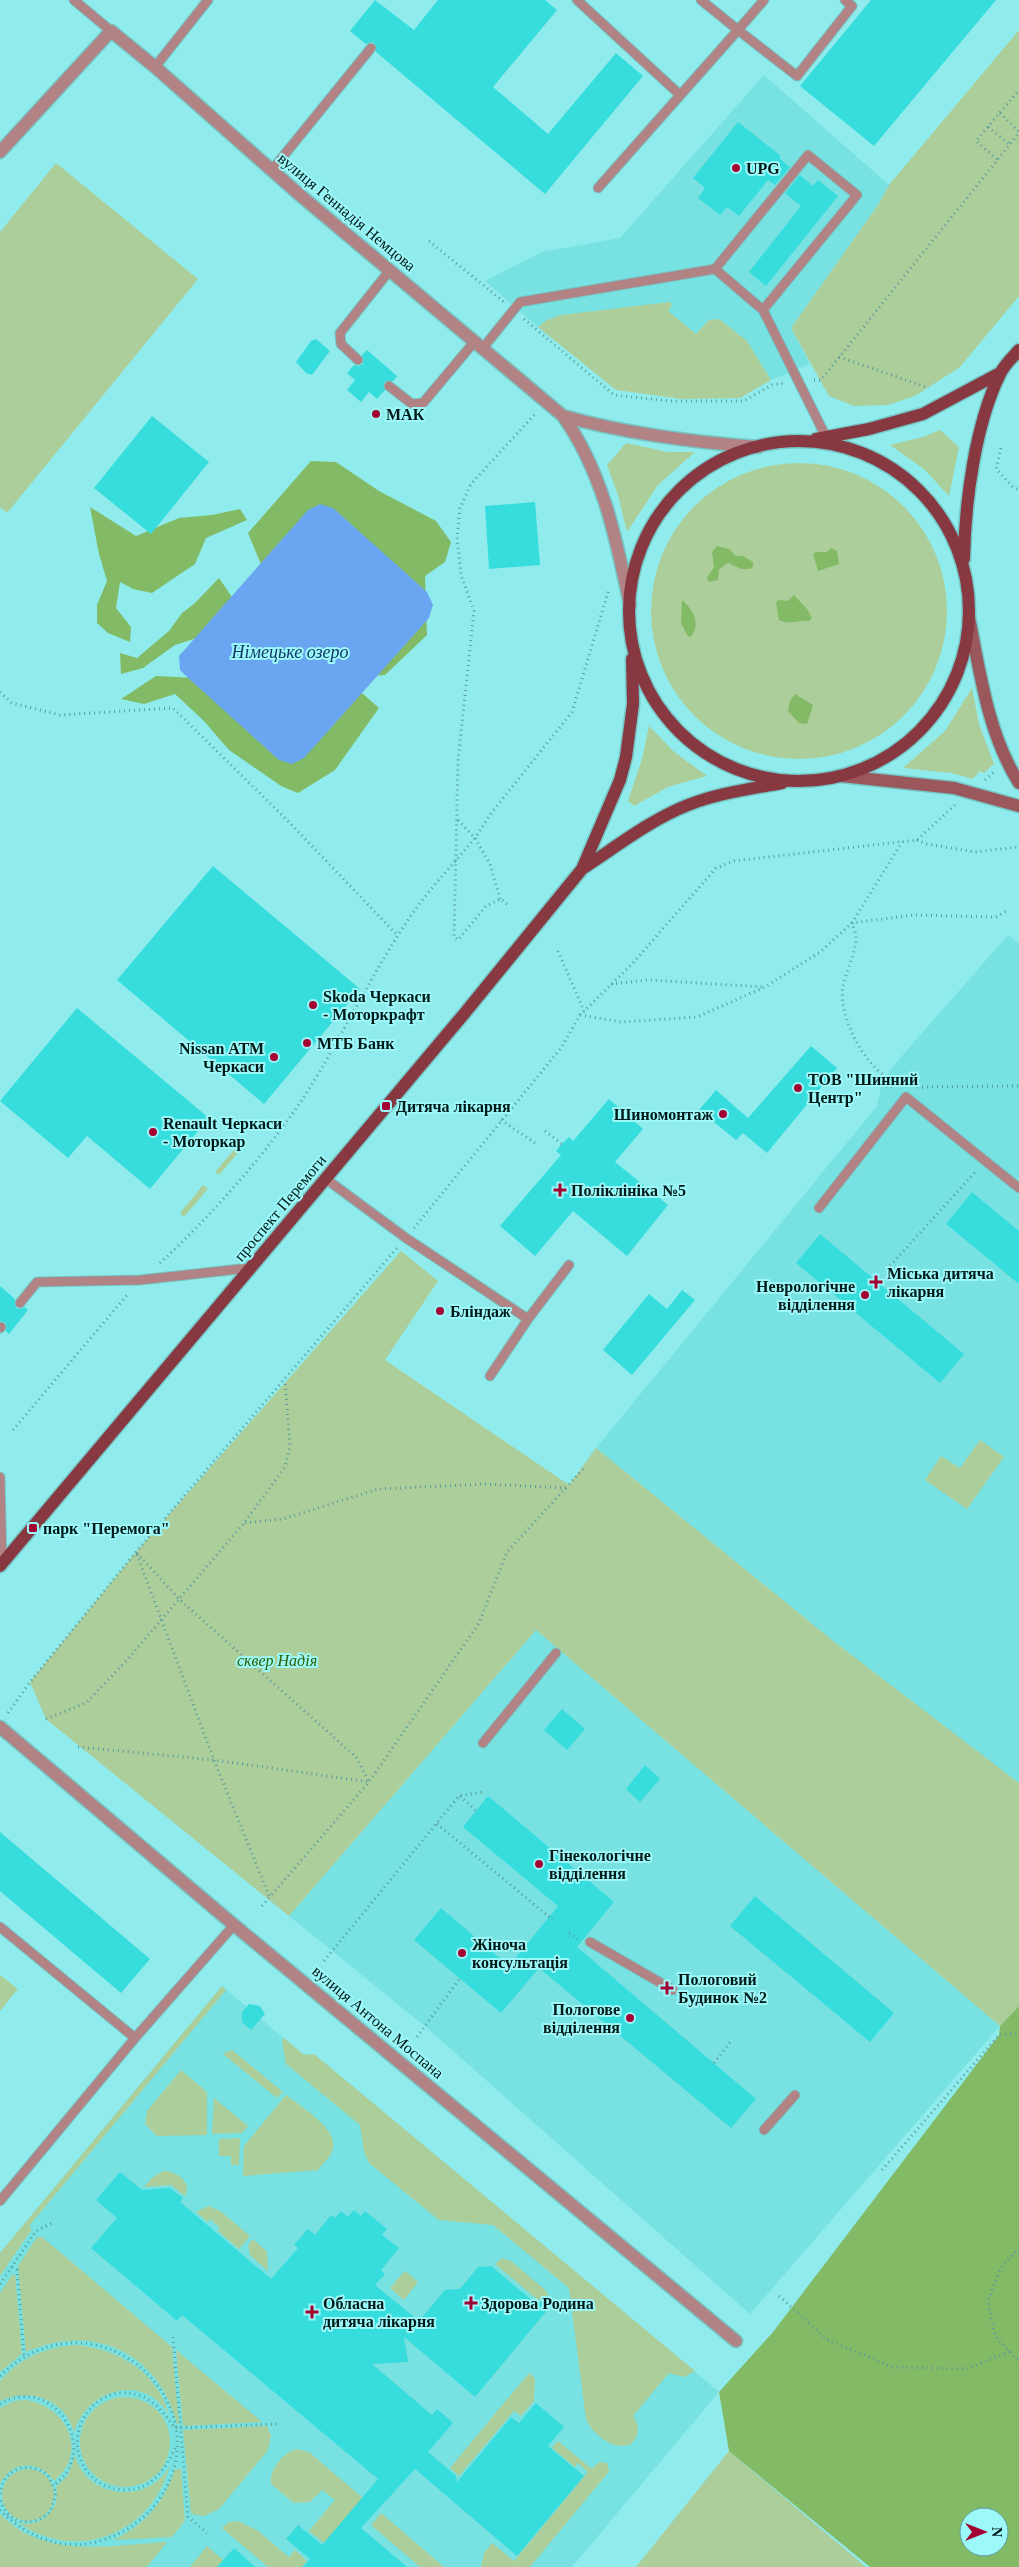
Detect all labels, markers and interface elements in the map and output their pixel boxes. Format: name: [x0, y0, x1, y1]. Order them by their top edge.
street label: вулиця Геннадія Немцова: [274, 150, 419, 275]
place label: UPG: [746, 160, 780, 177]
marker: UPG: [730, 162, 742, 174]
place label: МАК: [386, 406, 425, 423]
marker: МАК: [370, 408, 382, 420]
water label: Німецьке озеро: [231, 642, 348, 662]
place label: Skoda Черкаси - Моторкрафт: [323, 988, 431, 1024]
marker: Skoda Черкаси - Моторкрафт: [307, 999, 319, 1011]
place label: МТБ Банк: [317, 1035, 395, 1052]
marker: МТБ Банк: [301, 1037, 313, 1049]
place label: Nissan АТМ Черкаси: [179, 1040, 264, 1076]
marker: Nissan АТМ Черкаси: [268, 1051, 280, 1063]
place label: ТОВ "Шинний Центр": [808, 1071, 918, 1107]
marker: ТОВ "Шинний Центр": [792, 1082, 804, 1094]
place label: Дитяча лікарня: [396, 1098, 511, 1116]
marker: Дитяча лікарня: [380, 1100, 392, 1112]
place label: Шиномонтаж: [614, 1106, 713, 1123]
marker: Шиномонтаж: [717, 1108, 729, 1120]
place label: Renault Черкаси - Моторкар: [163, 1115, 282, 1151]
marker: Renault Черкаси - Моторкар: [147, 1126, 159, 1138]
street label: проспект Перемоги: [231, 1151, 330, 1265]
place label: Поліклініка №5: [571, 1182, 686, 1199]
marker: Поліклініка №5: [553, 1183, 567, 1197]
place label: Міська дитяча лікарня: [887, 1265, 994, 1301]
marker: Міська дитяча лікарня: [869, 1275, 883, 1289]
place label: Неврологічне відділення: [756, 1278, 855, 1313]
marker: Неврологічне відділення: [859, 1289, 871, 1301]
place label: Бліндаж: [450, 1303, 511, 1320]
marker: Бліндаж: [434, 1305, 446, 1317]
place label: парк "Перемога": [43, 1520, 170, 1538]
marker: парк "Перемога": [27, 1522, 39, 1534]
park label: сквер Надія: [237, 1652, 317, 1670]
place label: Гінекологічне відділення: [549, 1847, 651, 1882]
marker: Гінекологічне відділення: [533, 1858, 545, 1870]
place label: Жіноча консультація: [472, 1936, 568, 1972]
marker: Жіноча консультація: [456, 1947, 468, 1959]
street label: вулиця Антона Моспана: [308, 1962, 447, 2083]
place label: Пологовий Будинок №2: [678, 1971, 767, 2007]
marker: Пологовий Будинок №2: [660, 1981, 674, 1995]
place label: Пологове відділення: [543, 2001, 620, 2036]
marker: Пологове відділення: [624, 2012, 636, 2024]
place label: Обласна дитяча лікарня: [323, 2295, 435, 2331]
place label: Здорова Родина: [481, 2295, 594, 2313]
marker: Здорова Родина: [465, 2297, 477, 2309]
marker: Обласна дитяча лікарня: [305, 2305, 319, 2319]
north arrow: [959, 2507, 1009, 2557]
text: N: [989, 2527, 1004, 2537]

